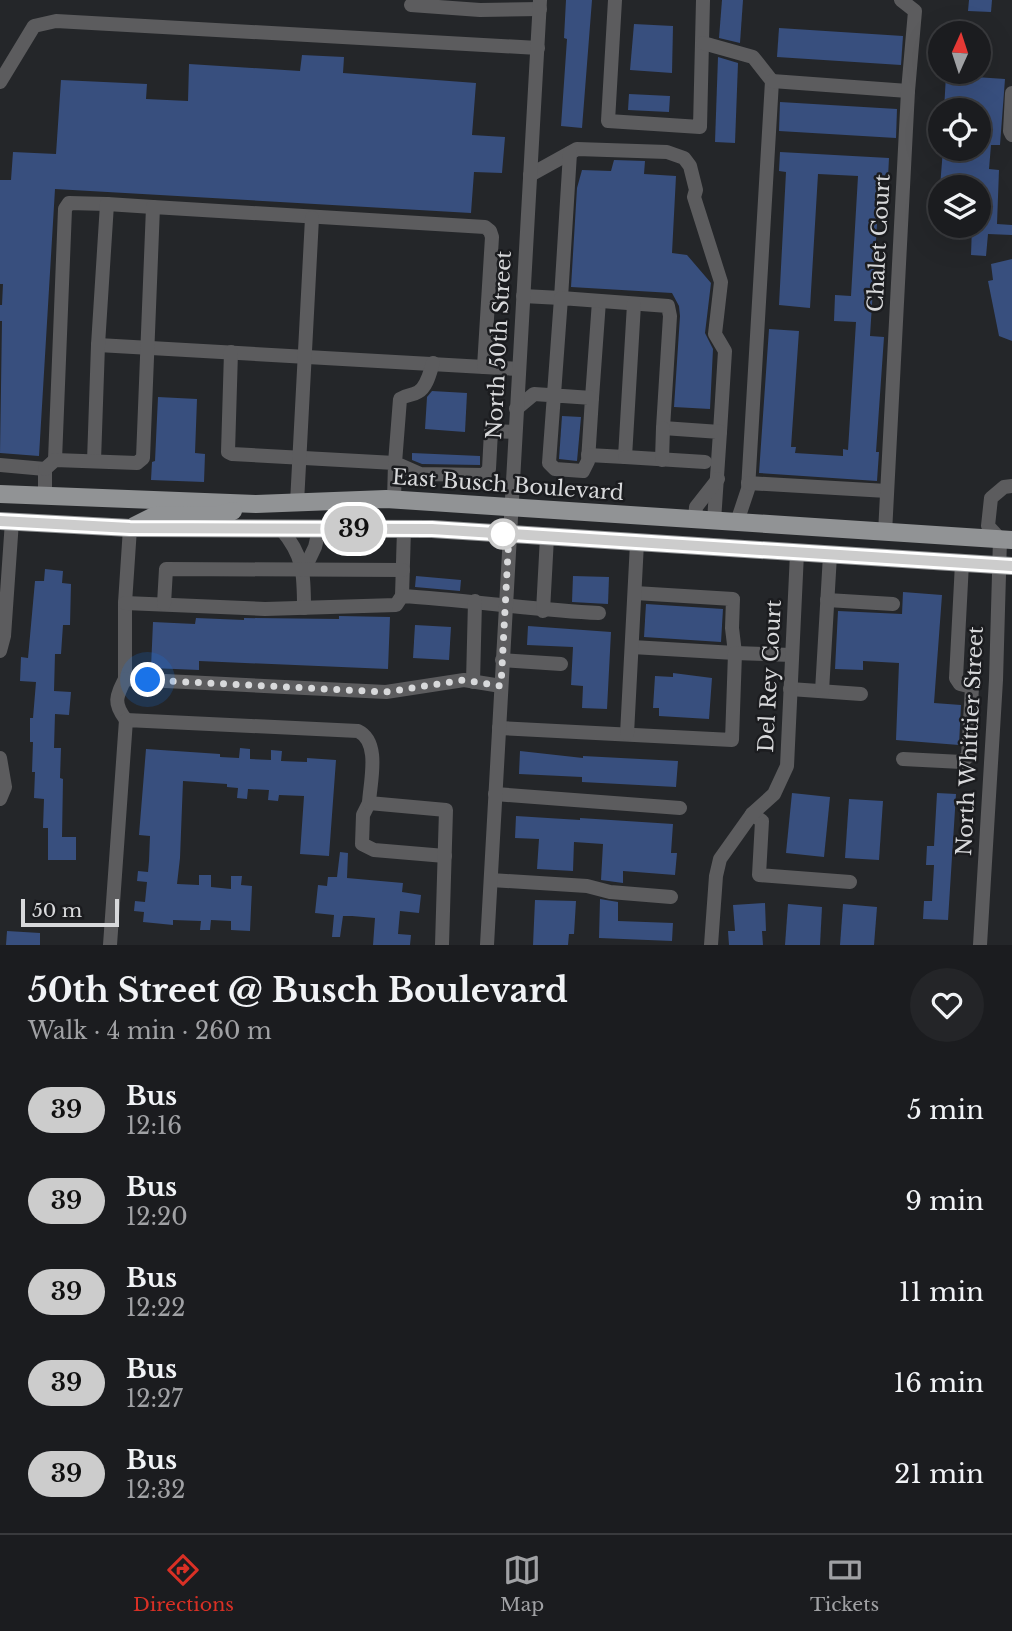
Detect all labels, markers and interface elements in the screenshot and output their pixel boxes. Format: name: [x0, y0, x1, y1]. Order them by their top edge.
north arrow: [928, 21, 990, 84]
map controls: [928, 21, 991, 238]
button: locate: [928, 98, 991, 161]
street label: Chalet Court: [862, 173, 896, 313]
button: layers: [928, 175, 991, 238]
street label: North 50th Street: [481, 250, 517, 440]
street label: East Busch Boulevard: [391, 464, 625, 506]
line badge: 39: [322, 506, 386, 552]
text: 39: [338, 514, 370, 543]
unlabelled marker: [488, 519, 518, 549]
street label: Del Rey Court: [753, 599, 787, 753]
street label: North Whittier Street: [951, 625, 989, 857]
your location: [130, 662, 165, 697]
scale bar: [21, 896, 119, 928]
text: 50 m: [32, 899, 82, 922]
button: heart: [910, 968, 984, 1042]
text: 50th Street @ Busch Boulevard: [28, 970, 568, 1011]
text: Walk · 4 min · 260 m: [28, 1017, 272, 1045]
text: Bus: [126, 1080, 177, 1112]
text: 5 min: [907, 1094, 984, 1126]
text: 39: [51, 1095, 82, 1124]
text: 12:16: [126, 1112, 182, 1140]
text: Bus: [126, 1171, 177, 1203]
text: 9 min: [905, 1185, 984, 1217]
text: 39: [51, 1186, 82, 1215]
text: 12:20: [126, 1203, 188, 1231]
text: Bus: [126, 1262, 177, 1294]
text: 11 min: [899, 1276, 984, 1308]
text: 39: [51, 1277, 82, 1306]
text: 12:22: [126, 1294, 185, 1322]
text: Bus: [126, 1353, 177, 1385]
text: 16 min: [894, 1367, 984, 1399]
text: 39: [51, 1368, 82, 1397]
text: 12:27: [126, 1385, 183, 1413]
text: Bus: [126, 1444, 177, 1476]
text: 21 min: [894, 1458, 984, 1490]
text: 39: [51, 1459, 82, 1488]
text: 12:32: [126, 1476, 185, 1504]
tab: Directions: [133, 1551, 234, 1616]
tab: Map: [500, 1551, 544, 1616]
tab: Tickets: [810, 1551, 879, 1616]

